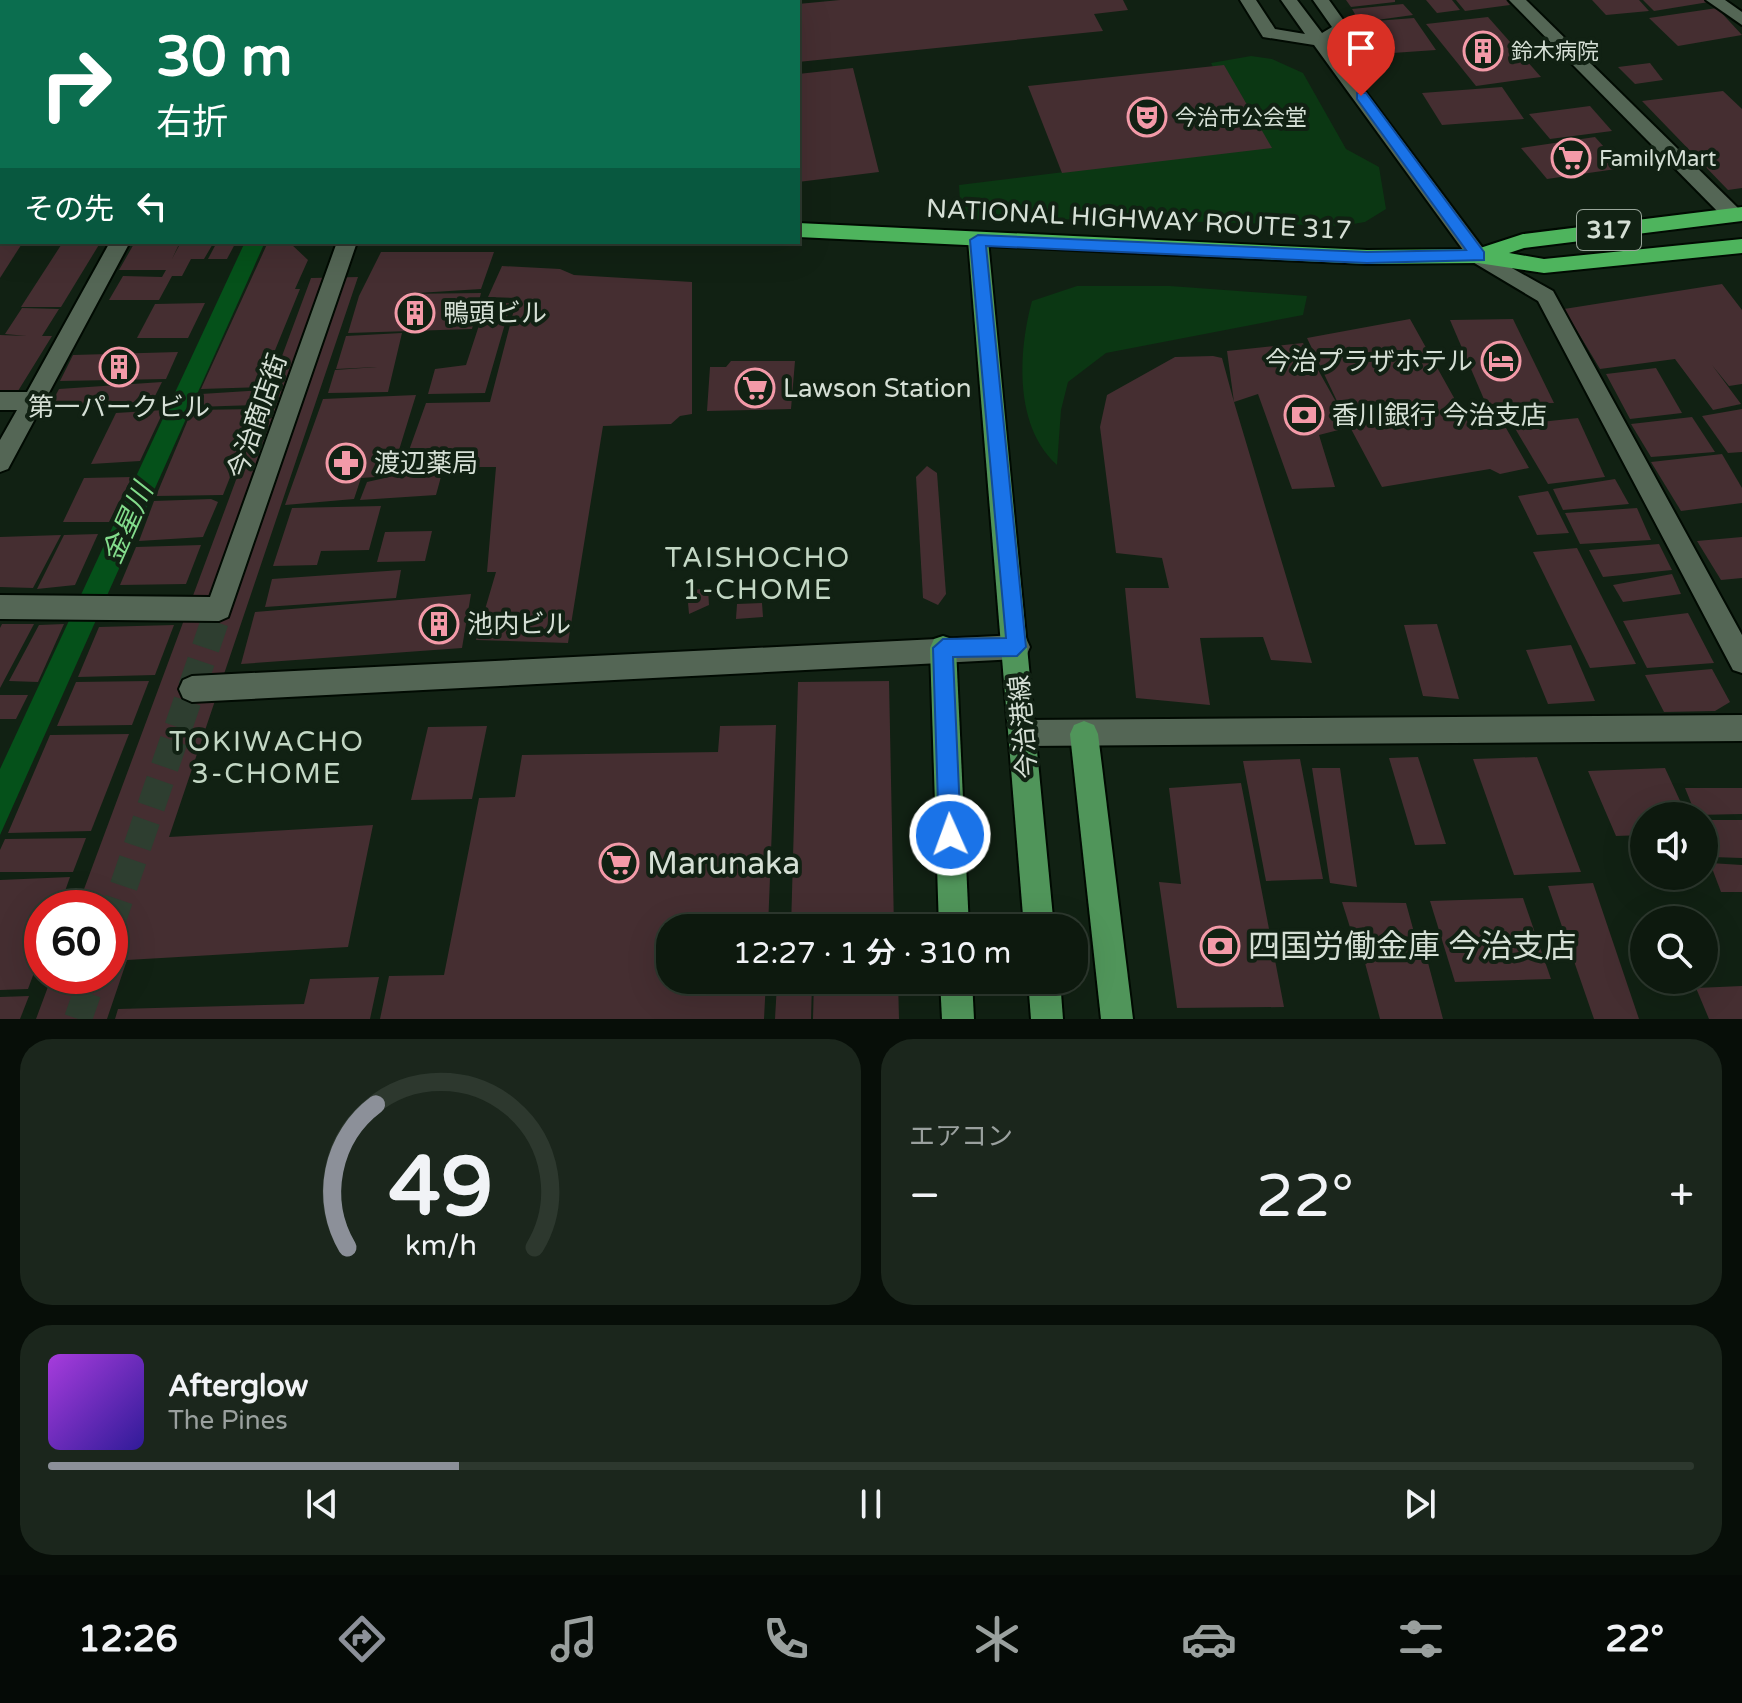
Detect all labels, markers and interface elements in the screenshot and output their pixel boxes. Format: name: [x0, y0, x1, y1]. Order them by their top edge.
pin: [1327, 14.0, 1395, 96]
text: 30 m: [156, 24, 292, 91]
icon: arrive: [1339, 26, 1383, 70]
building icon: 鈴木病院: [1462, 30, 1504, 72]
icon: right: [24, 32, 128, 136]
place label: 鈴木病院: [1511, 39, 1599, 65]
theatre icon: 今治市公会堂: [1126, 96, 1168, 138]
text: 右折: [156, 101, 228, 144]
place label: 今治市公会堂: [1175, 105, 1307, 131]
supermarket icon: FamilyMart: [1550, 137, 1592, 179]
place label: FamilyMart: [1599, 146, 1716, 172]
icon: left: [130, 184, 174, 228]
text: その先: [24, 191, 114, 228]
street label: NATIONAL HIGHWAY ROUTE 317: [925, 193, 1353, 246]
road number: 317: [1577, 210, 1641, 250]
building icon: 鴨頭ビル: [394, 292, 436, 334]
place label: 鴨頭ビル: [443, 298, 547, 329]
hotel icon: 今治プラザホテル: [1480, 340, 1522, 382]
building icon: 第一パークビル: [98, 346, 140, 388]
place label: 今治プラザホテル: [1265, 346, 1473, 377]
street label: 今治商店街: [222, 350, 293, 483]
supermarket icon: Lawson Station: [734, 367, 776, 409]
place label: Lawson Station: [783, 373, 972, 404]
place label: 第一パークビル: [28, 392, 210, 423]
bank icon: 香川銀行 今治支店: [1283, 394, 1325, 436]
place label: 香川銀行 今治支店: [1332, 400, 1547, 431]
pharmacy icon: 渡辺薬局: [325, 442, 367, 484]
place label: 渡辺薬局: [374, 448, 478, 479]
water label: 金星川: [95, 475, 162, 569]
district label: TAISHOCHO 1-CHOME: [665, 541, 851, 607]
building icon: 池内ビル: [418, 603, 460, 645]
place label: 池内ビル: [467, 609, 571, 640]
street label: 今治港線: [1004, 674, 1043, 780]
district label: TOKIWACHO 3-CHOME: [169, 725, 365, 791]
position arrow: [908, 793, 992, 877]
map controls: [1630, 802, 1718, 994]
button: sound: [1630, 802, 1718, 890]
supermarket icon: Marunaka: [598, 842, 640, 884]
place label: Marunaka: [647, 845, 800, 883]
speed limit sign: 60: [24, 890, 128, 994]
button: search: [1630, 906, 1718, 994]
bank icon: 四国労働金庫 今治支店: [1199, 925, 1241, 967]
place label: 四国労働金庫 今治支店: [1248, 928, 1576, 966]
text: 12:27 · 1 分 · 310 m: [733, 935, 1011, 972]
text: エアコン: [909, 1121, 1013, 1152]
text: 49: [388, 1138, 493, 1238]
text: 22°: [1256, 1161, 1354, 1233]
text: −: [909, 1170, 940, 1223]
text: +: [1669, 1170, 1694, 1223]
text: km/h: [405, 1229, 476, 1263]
text: Afterglow: [168, 1368, 308, 1405]
text: The Pines: [168, 1405, 288, 1436]
icon: previous: [300, 1482, 344, 1526]
icon: pause: [849, 1482, 893, 1526]
icon: next: [1398, 1482, 1442, 1526]
icon: directions: [334, 1611, 390, 1667]
icon: music: [546, 1611, 602, 1667]
icon: phone: [758, 1611, 814, 1667]
icon: climate: [969, 1611, 1025, 1667]
icon: car: [1181, 1611, 1237, 1667]
icon: filters: [1393, 1611, 1449, 1667]
text: 12:26: [78, 1618, 178, 1661]
text: 22°: [1605, 1618, 1664, 1661]

